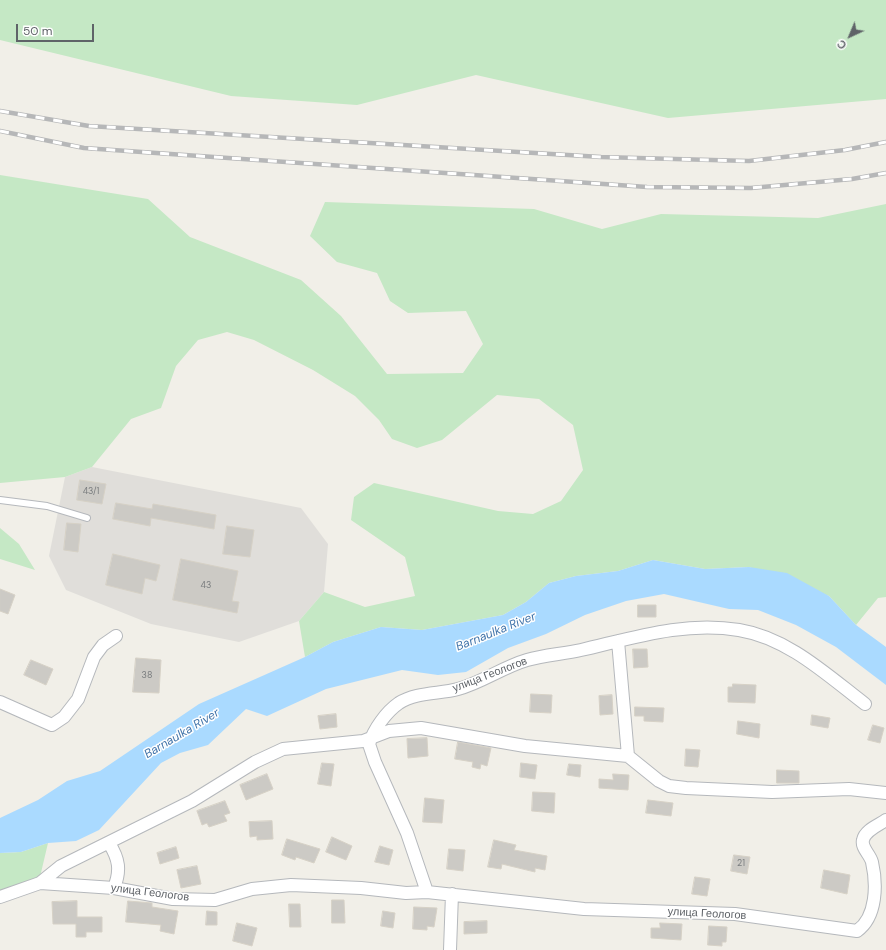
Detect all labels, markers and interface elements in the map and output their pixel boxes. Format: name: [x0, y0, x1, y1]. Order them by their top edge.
scale bar: [18, 16, 96, 42]
north arrow: [830, 16, 870, 56]
text: 50 m: [23, 23, 52, 39]
text: С: [834, 37, 849, 52]
house number: 43/1: [83, 487, 99, 497]
house number: 43: [201, 581, 211, 591]
water label: Barnaulka River: [454, 609, 538, 655]
street label: улица Геологов: [451, 655, 529, 695]
house number: 38: [142, 671, 152, 681]
water label: Barnaulka River: [142, 706, 222, 762]
house number: 21: [737, 859, 745, 869]
street label: улица Геологов: [110, 882, 190, 904]
street label: улица Геологов: [667, 905, 747, 923]

